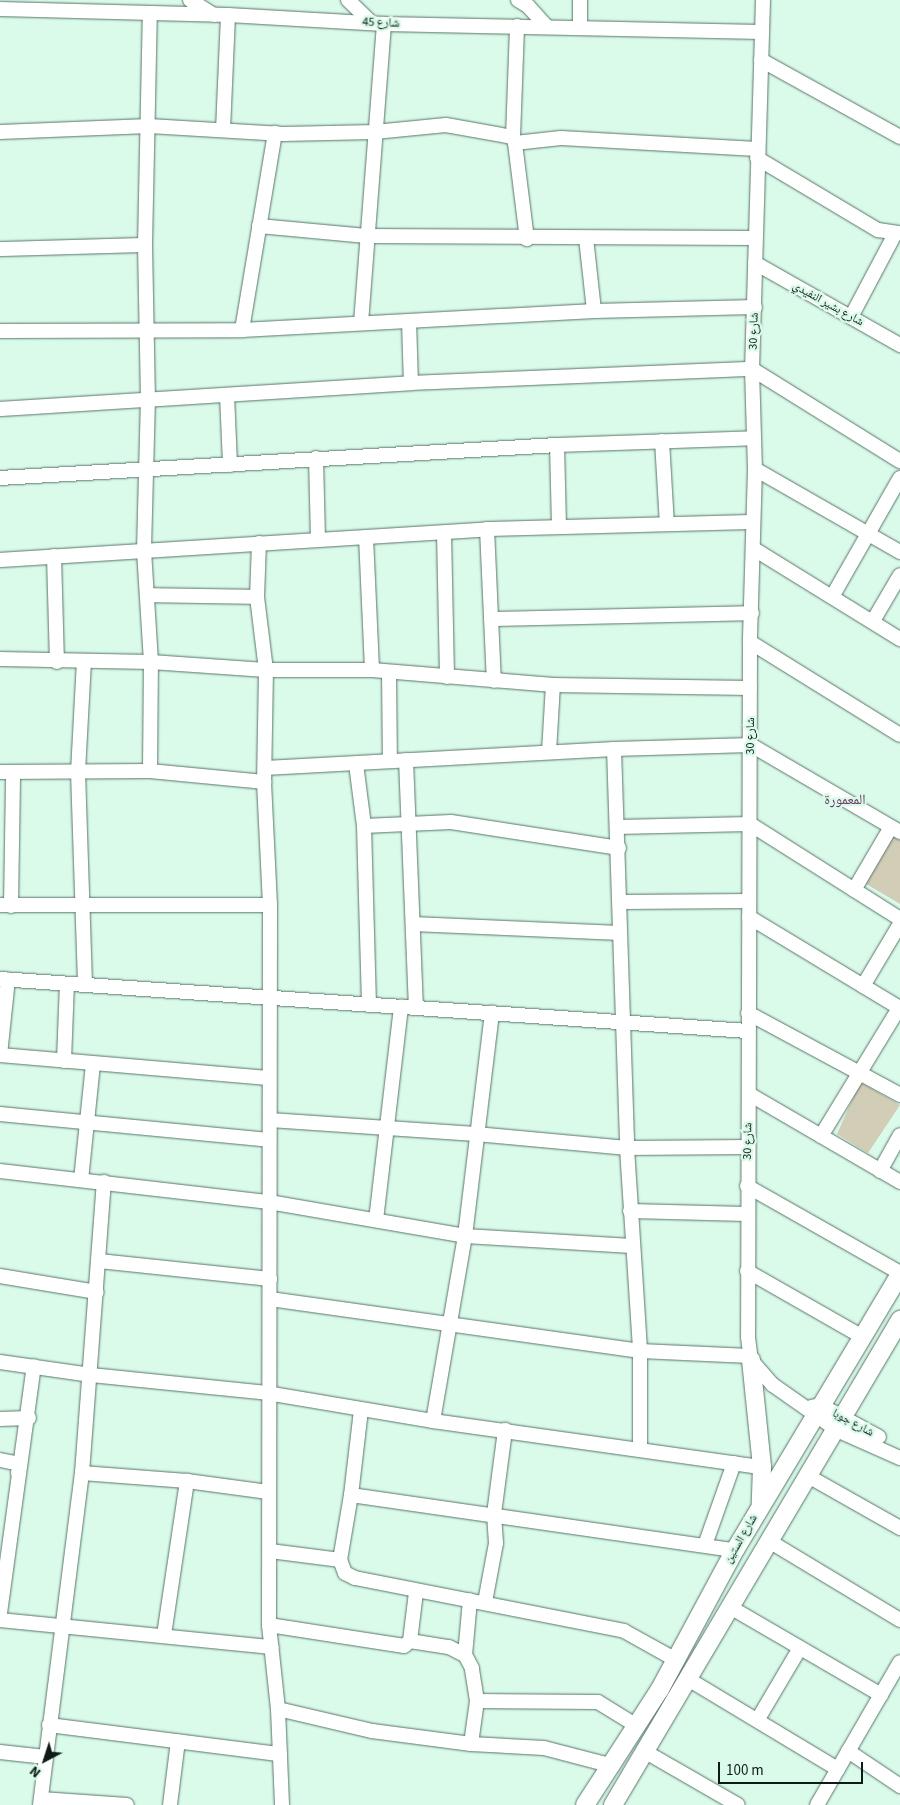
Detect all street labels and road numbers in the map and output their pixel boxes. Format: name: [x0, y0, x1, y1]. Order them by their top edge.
street label: شارع 45: [362, 15, 400, 31]
street label: شارع بشير النفيدي: [790, 279, 866, 329]
street label: شارع 30: [746, 312, 762, 350]
street label: شارع 30: [744, 717, 758, 755]
street label: شارع 30: [740, 1122, 756, 1160]
street label: شارع جوبا: [830, 1406, 876, 1440]
street label: شارع الستين: [721, 1512, 761, 1566]

